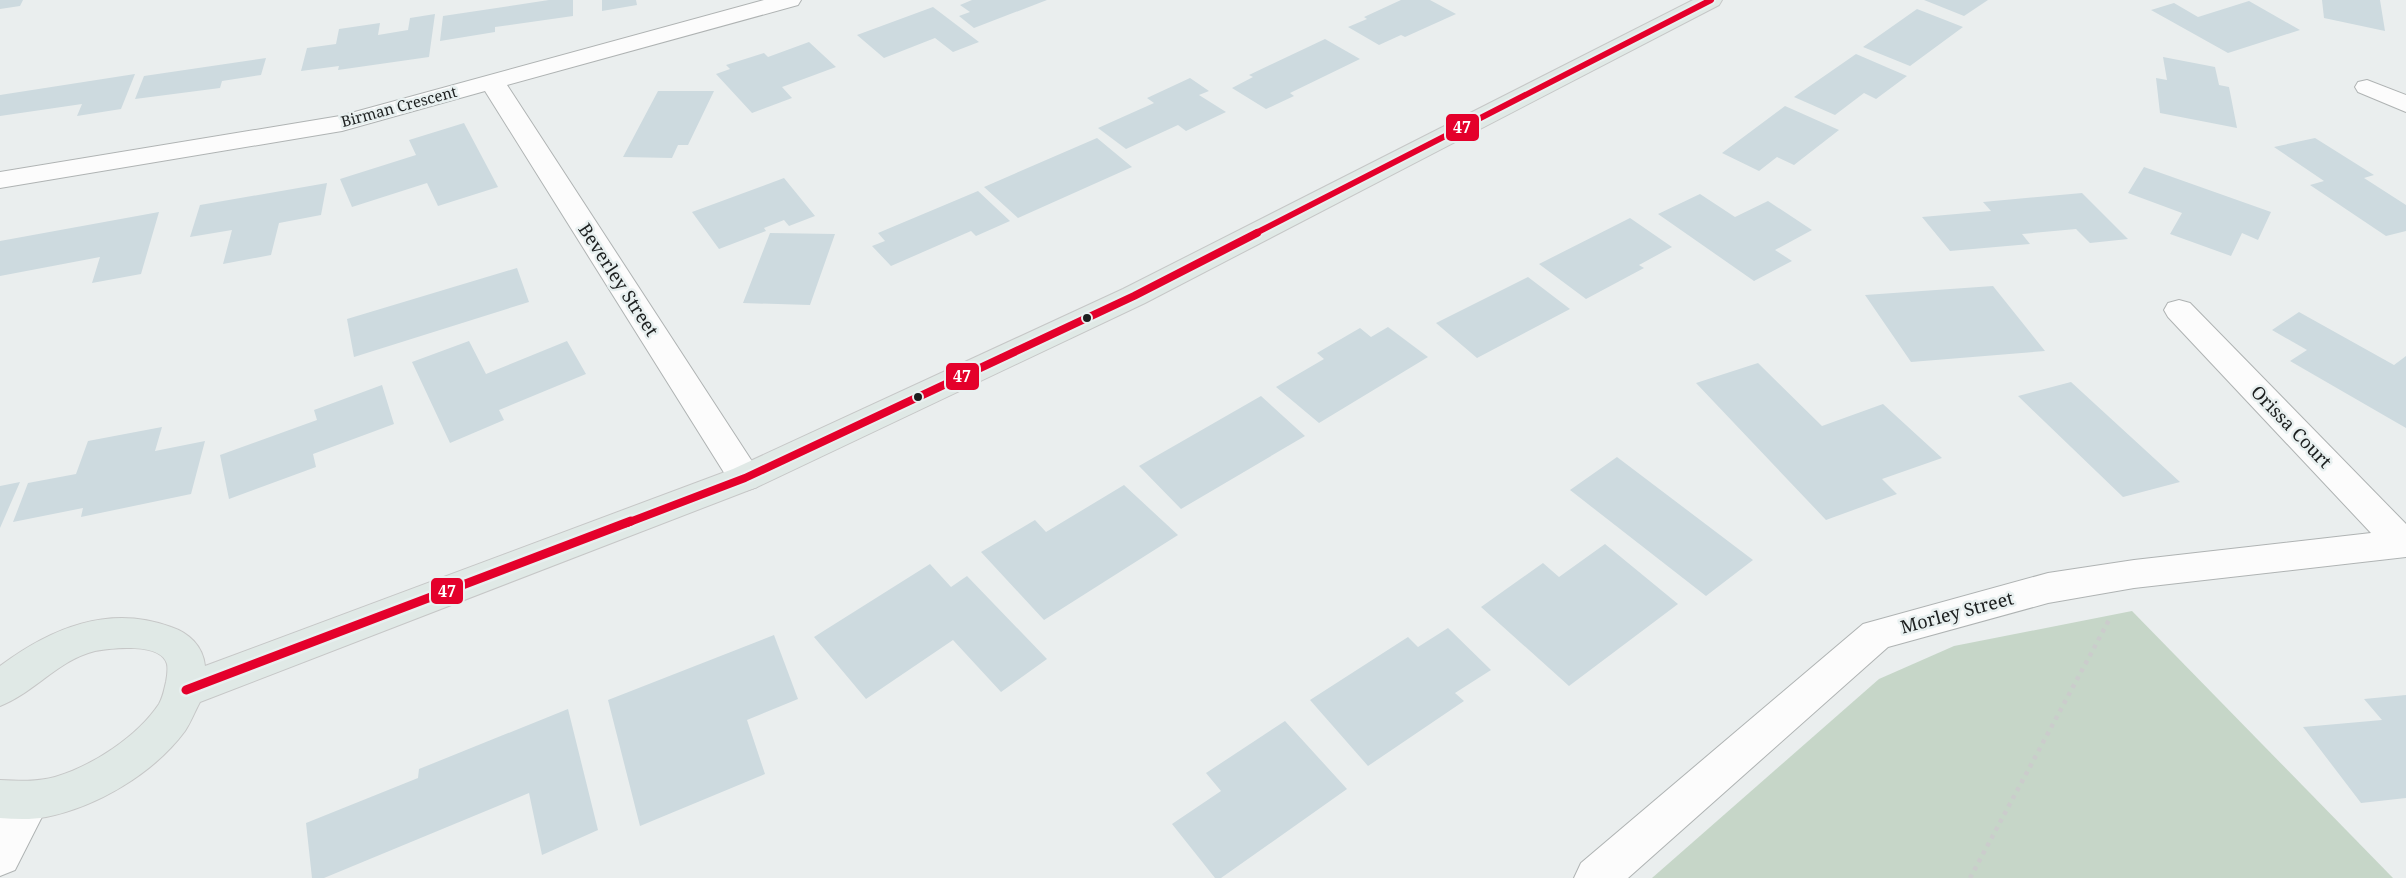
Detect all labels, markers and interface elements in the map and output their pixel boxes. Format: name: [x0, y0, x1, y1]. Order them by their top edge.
street label: Birman Crescent: [339, 81, 459, 131]
line badge: 47: [1445, 113, 1480, 142]
text: 47: [1453, 116, 1471, 138]
street label: Beverley Street: [573, 218, 664, 341]
unlabelled marker: [1081, 312, 1093, 324]
line badge: 47: [945, 362, 980, 391]
text: 47: [953, 365, 971, 387]
street label: Orissa Court: [2246, 380, 2337, 473]
unlabelled marker: [912, 391, 924, 403]
line badge: 47: [430, 577, 464, 605]
text: 47: [438, 580, 456, 602]
street label: Morley Street: [1898, 585, 2016, 639]

